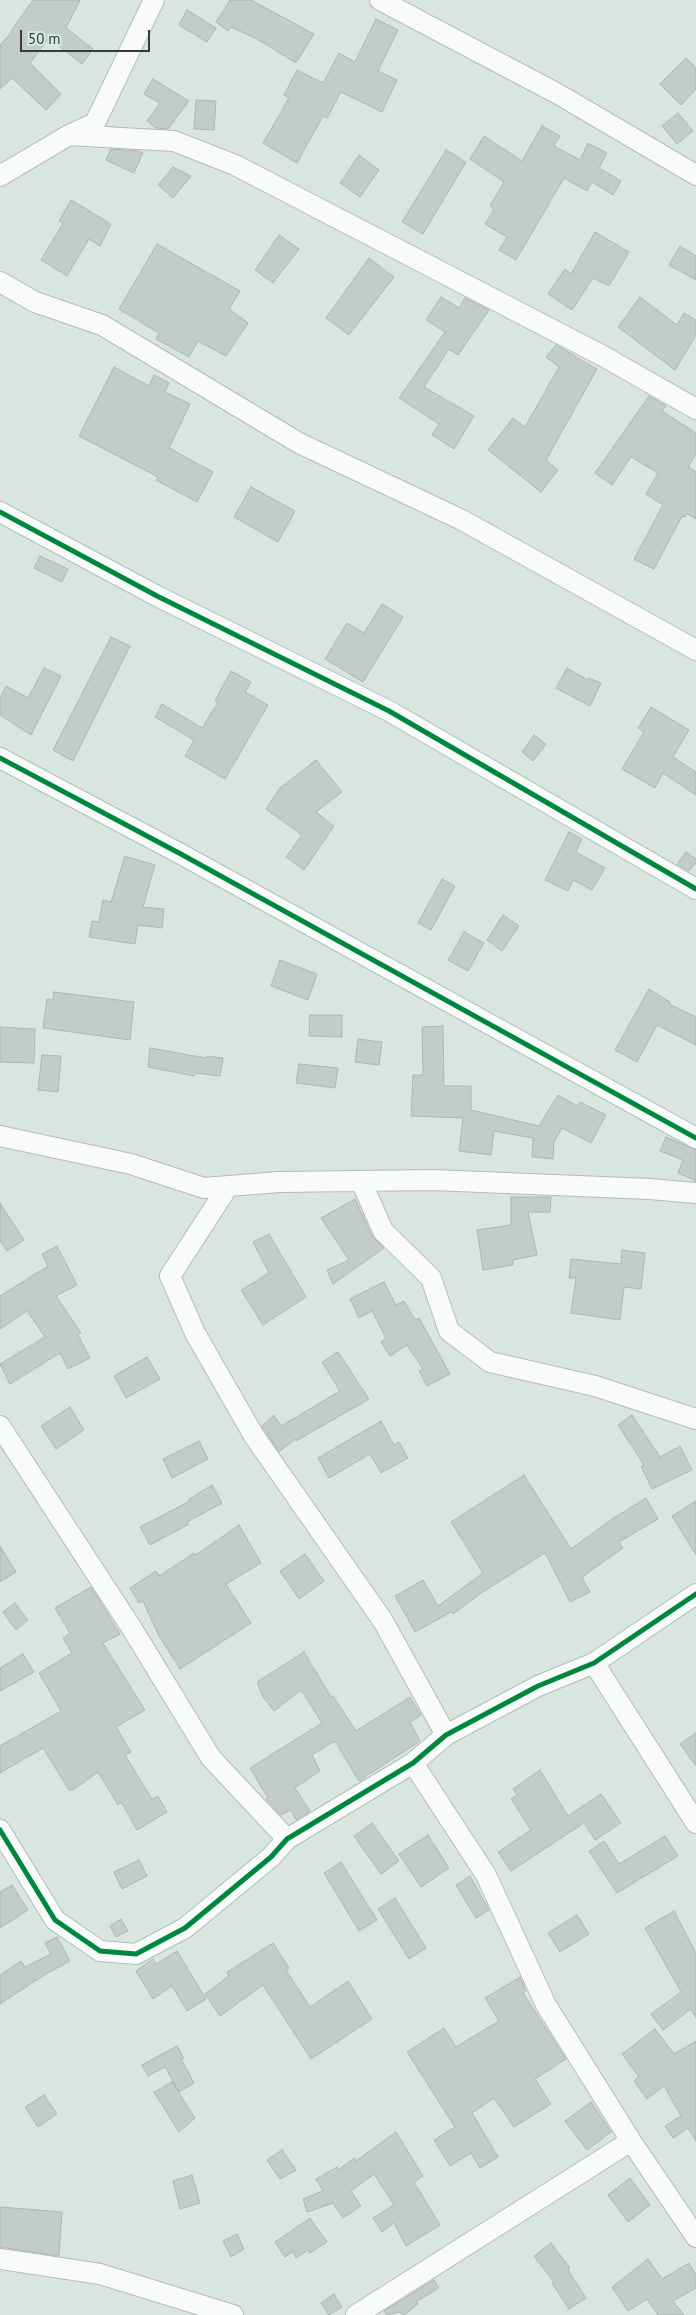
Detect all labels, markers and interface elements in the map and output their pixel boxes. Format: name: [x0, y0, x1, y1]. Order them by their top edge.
scale bar: [22, 20, 152, 52]
text: 50 m: [28, 29, 61, 48]

